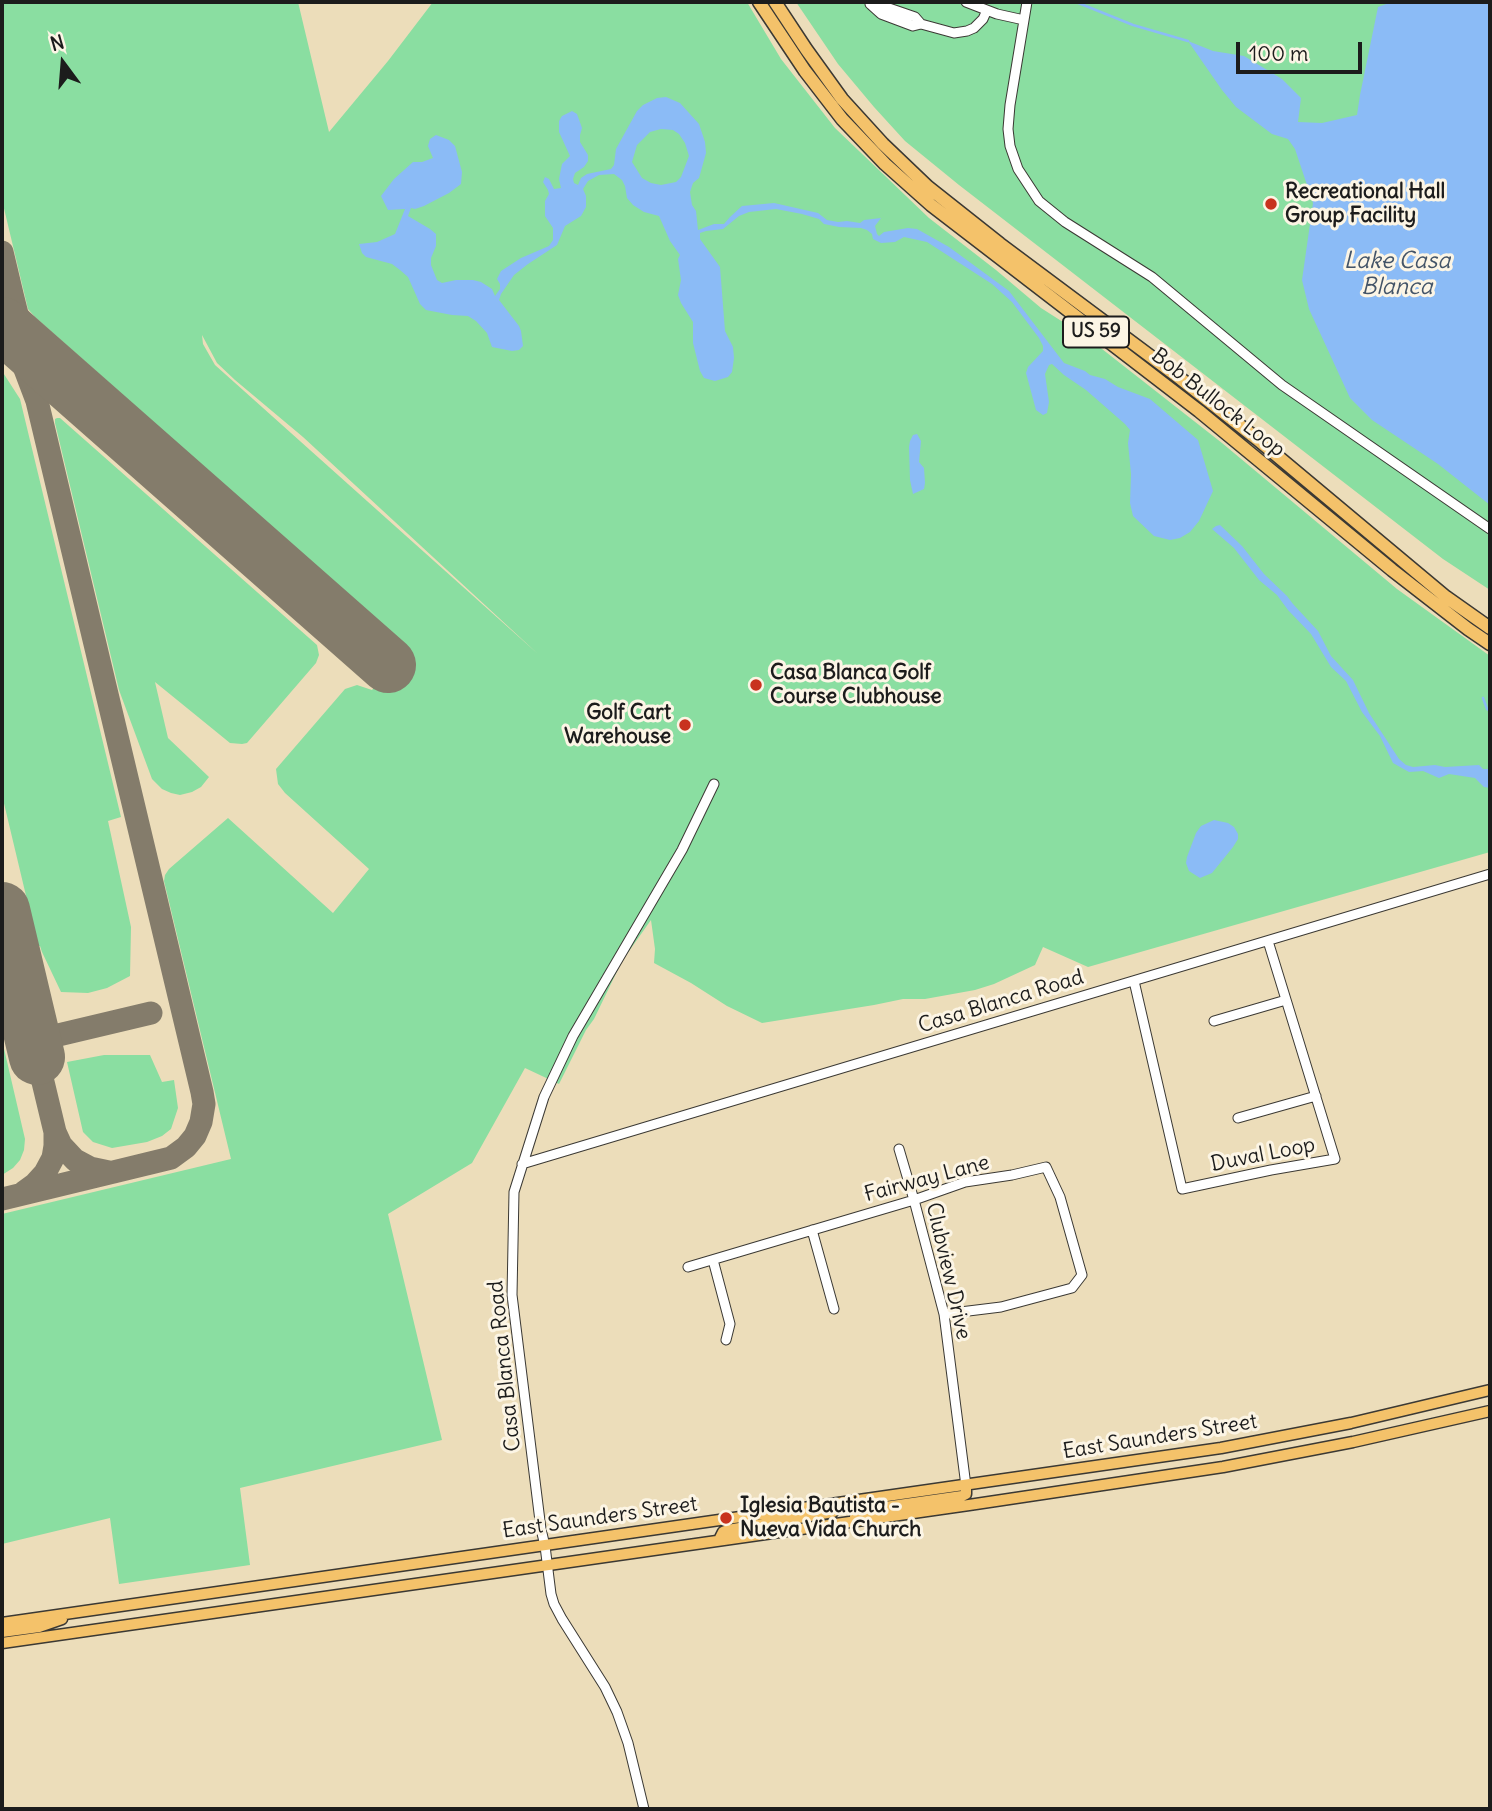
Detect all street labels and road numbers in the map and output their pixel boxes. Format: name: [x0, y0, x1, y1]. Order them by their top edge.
road number: US 59: [1063, 316, 1129, 348]
street label: Bob Bullock Loop: [1146, 343, 1290, 463]
street label: Casa Blanca Road: [915, 965, 1087, 1039]
street label: Duval Loop: [1209, 1133, 1317, 1177]
street label: Fairway Lane: [862, 1150, 992, 1208]
street label: Clubview Drive: [920, 1200, 976, 1342]
street label: Casa Blanca Road: [484, 1279, 526, 1453]
street label: East Saunders Street: [1061, 1409, 1259, 1465]
street label: East Saunders Street: [501, 1492, 699, 1544]

